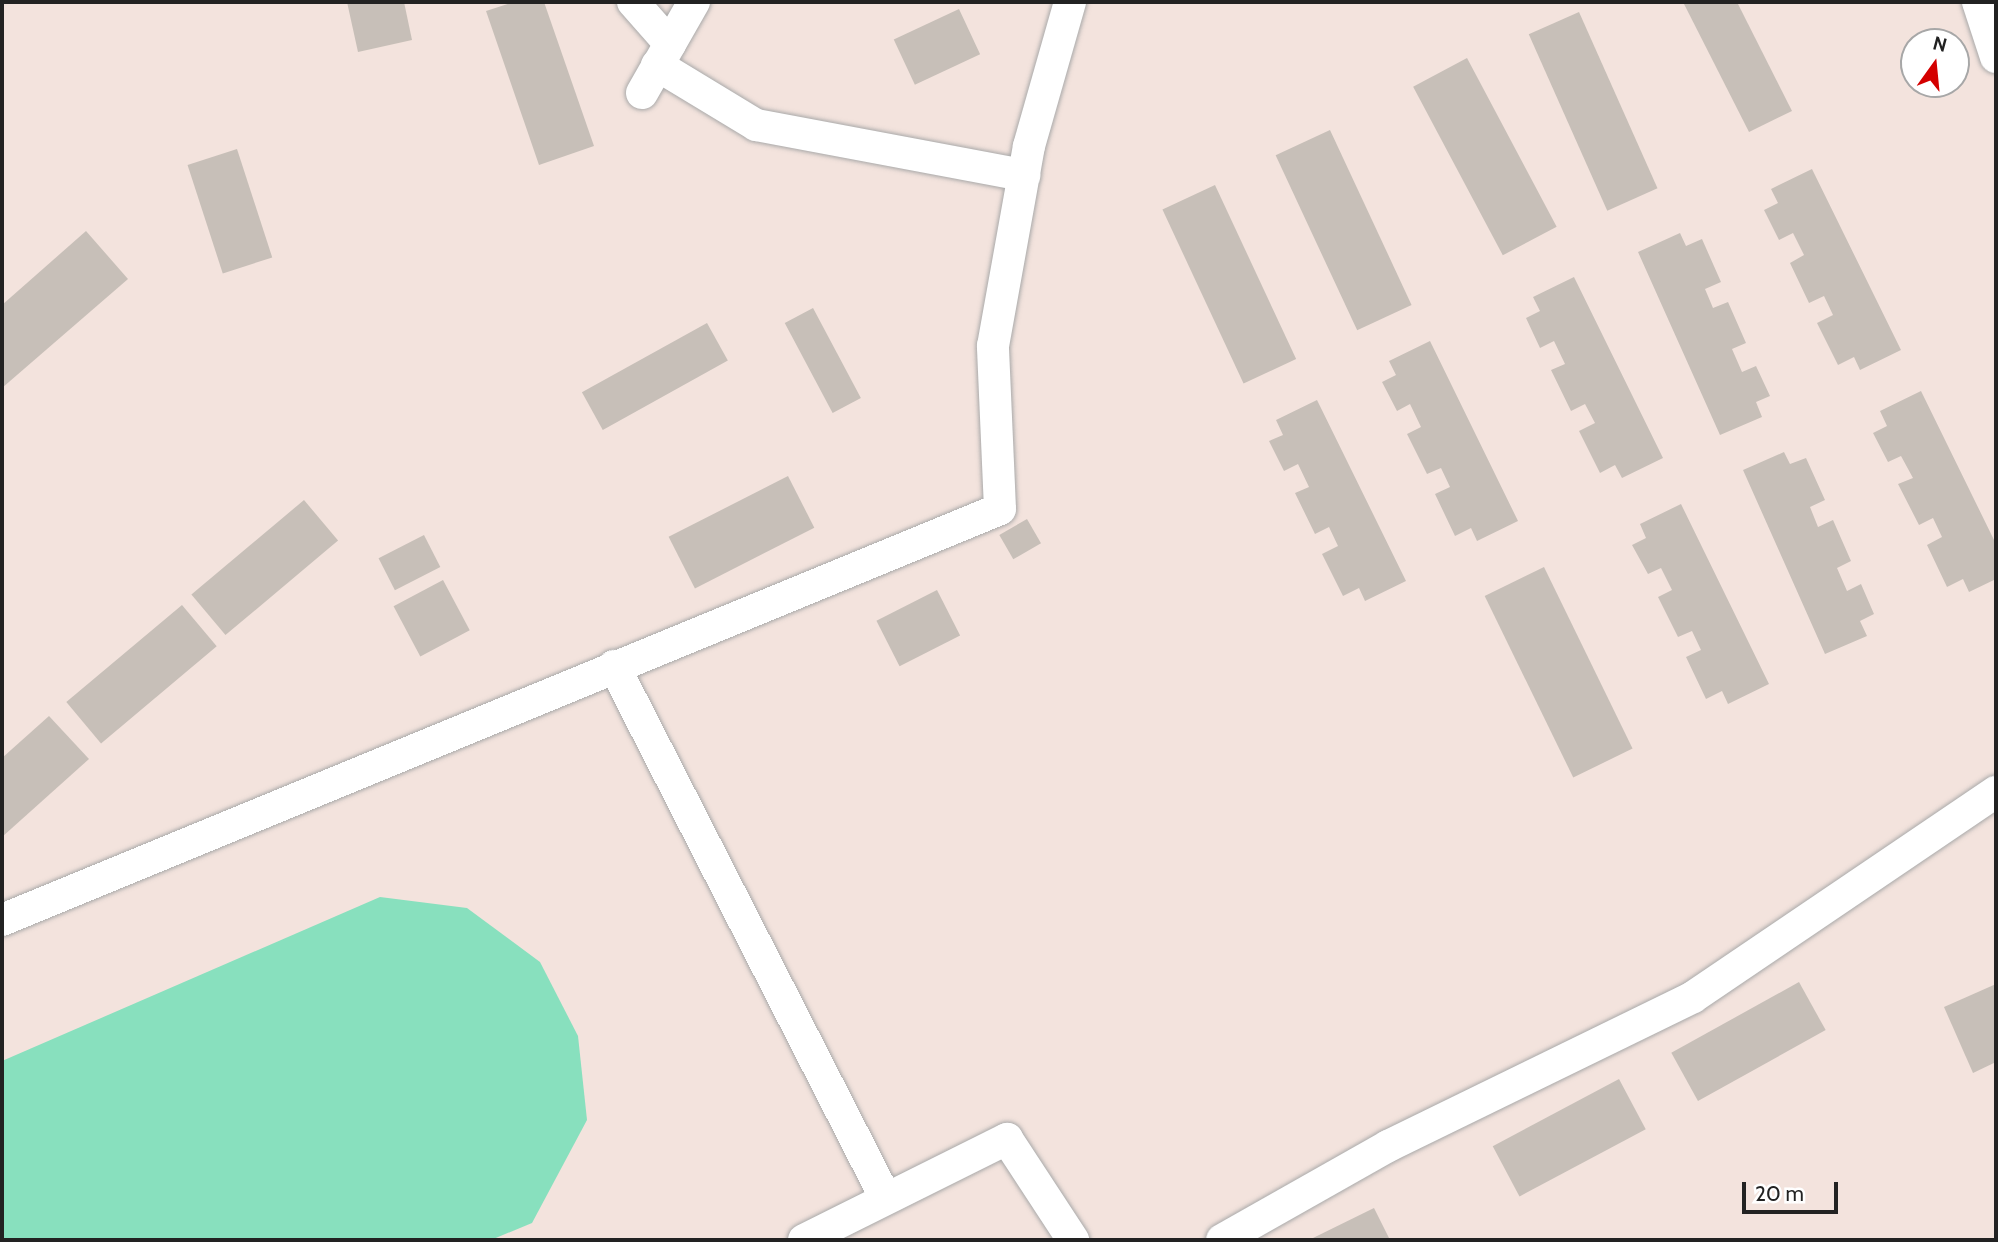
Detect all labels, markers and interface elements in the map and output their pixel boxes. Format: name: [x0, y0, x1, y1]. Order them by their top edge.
north arrow: [1900, 28, 1970, 98]
text: N: [1931, 31, 1950, 57]
scale bar: [1746, 1168, 1842, 1212]
text: 20 m: [1755, 1181, 1804, 1206]

